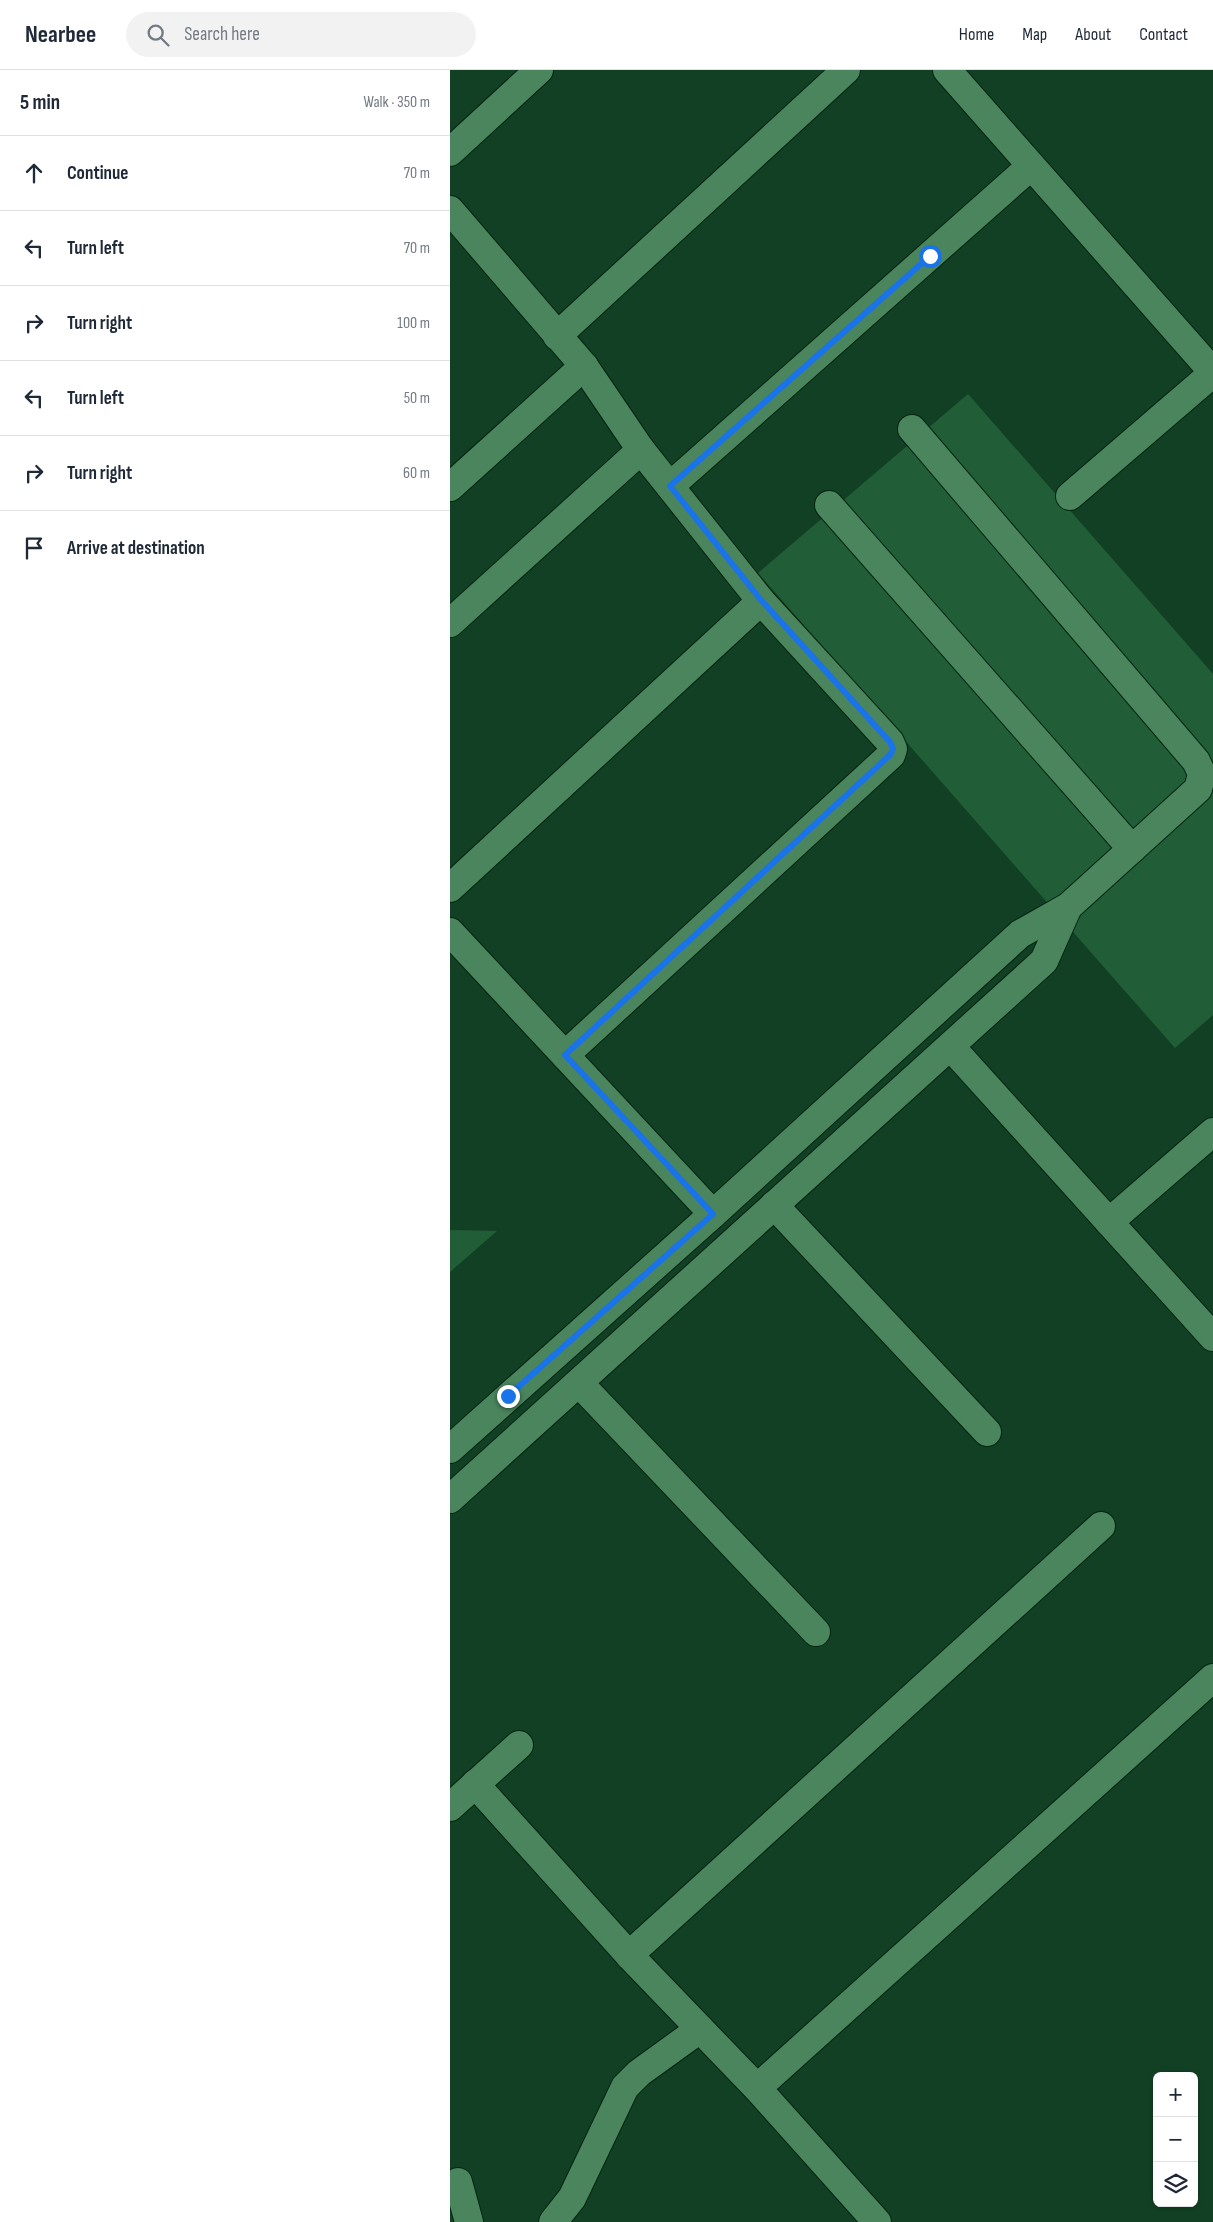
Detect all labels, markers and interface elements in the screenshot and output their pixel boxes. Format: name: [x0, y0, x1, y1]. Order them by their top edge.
search box: [126, 12, 476, 57]
text: Nearbee: [25, 20, 96, 49]
icon: search: [144, 21, 172, 49]
text: Search here: [184, 23, 260, 46]
text: Home: [959, 24, 994, 45]
text: Map: [1022, 24, 1047, 45]
text: About: [1075, 24, 1111, 45]
text: Contact: [1139, 24, 1188, 45]
text: 5 min: [20, 90, 60, 115]
text: Walk · 350 m: [363, 93, 430, 112]
icon: ahead: [20, 159, 48, 187]
text: Continue: [67, 162, 128, 185]
text: 70 m: [404, 164, 430, 183]
icon: left: [20, 234, 48, 262]
text: Turn left: [67, 237, 124, 260]
text: 70 m: [404, 239, 430, 258]
route start: [919, 245, 942, 268]
icon: right: [20, 309, 48, 337]
text: Turn right: [67, 312, 132, 335]
text: 100 m: [397, 314, 430, 333]
icon: left: [20, 384, 48, 412]
text: Turn left: [67, 387, 124, 410]
text: 50 m: [404, 389, 430, 408]
icon: right: [20, 459, 48, 487]
text: Turn right: [67, 462, 132, 485]
text: 60 m: [403, 464, 430, 483]
icon: arrive: [20, 534, 48, 562]
text: Arrive at destination: [67, 537, 205, 560]
route end: [497, 1385, 520, 1408]
map controls: [1153, 2072, 1198, 2207]
button: +: [1153, 2072, 1198, 2117]
button: −: [1153, 2117, 1198, 2162]
button: layers: [1153, 2162, 1198, 2207]

